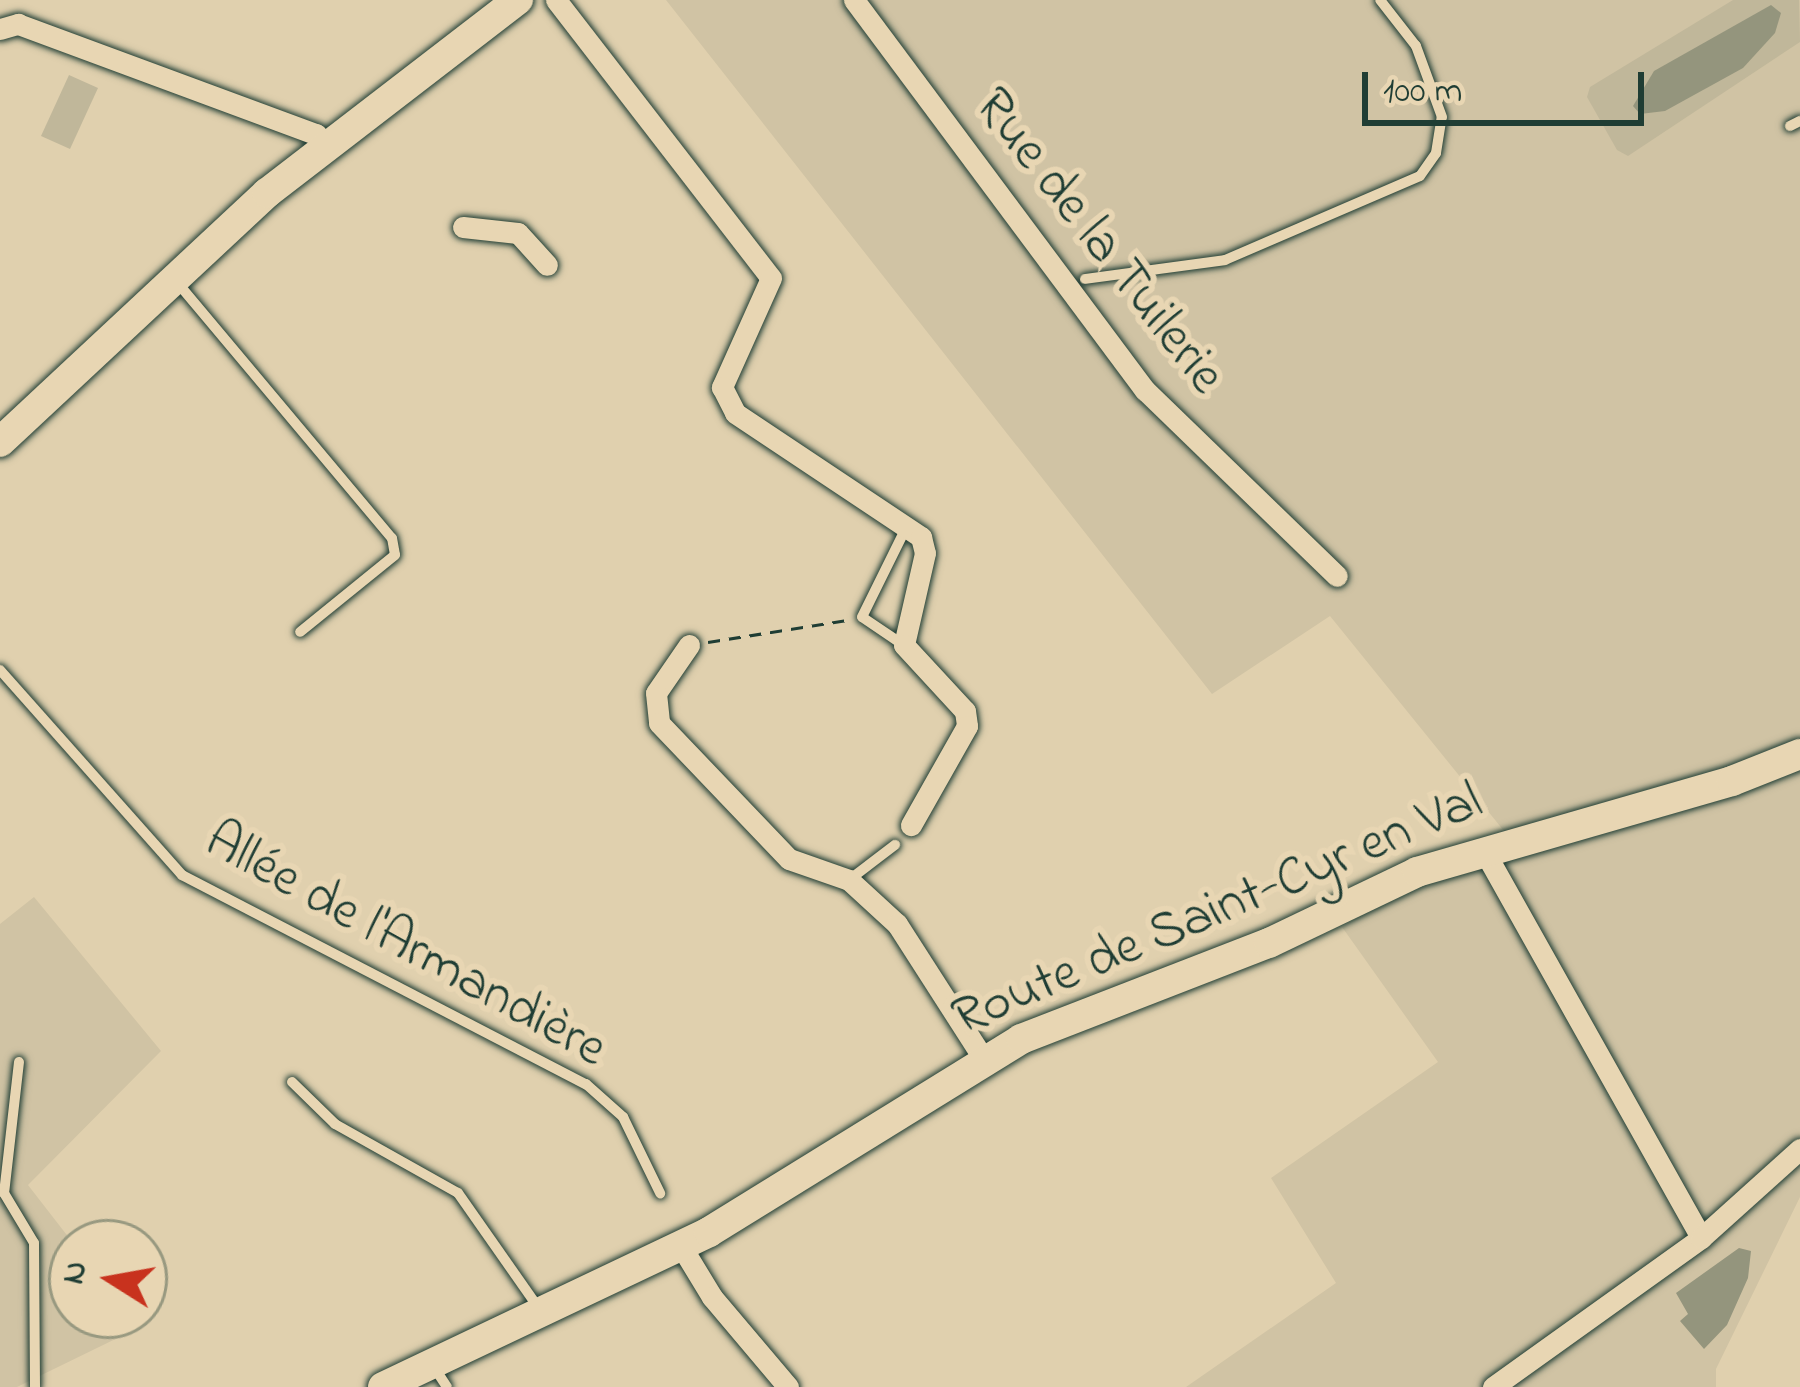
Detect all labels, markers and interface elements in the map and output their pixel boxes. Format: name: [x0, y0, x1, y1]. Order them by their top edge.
scale bar: [1368, 48, 1650, 122]
text: 100 m: [1383, 66, 1463, 119]
street label: Rue de la Tuilerie: [959, 76, 1237, 408]
street label: Route de Saint-Cyr en Val: [943, 770, 1493, 1052]
street label: Allée de l'Armandière: [193, 809, 617, 1083]
north arrow: [48, 1219, 168, 1339]
text: N: [50, 1257, 101, 1288]

